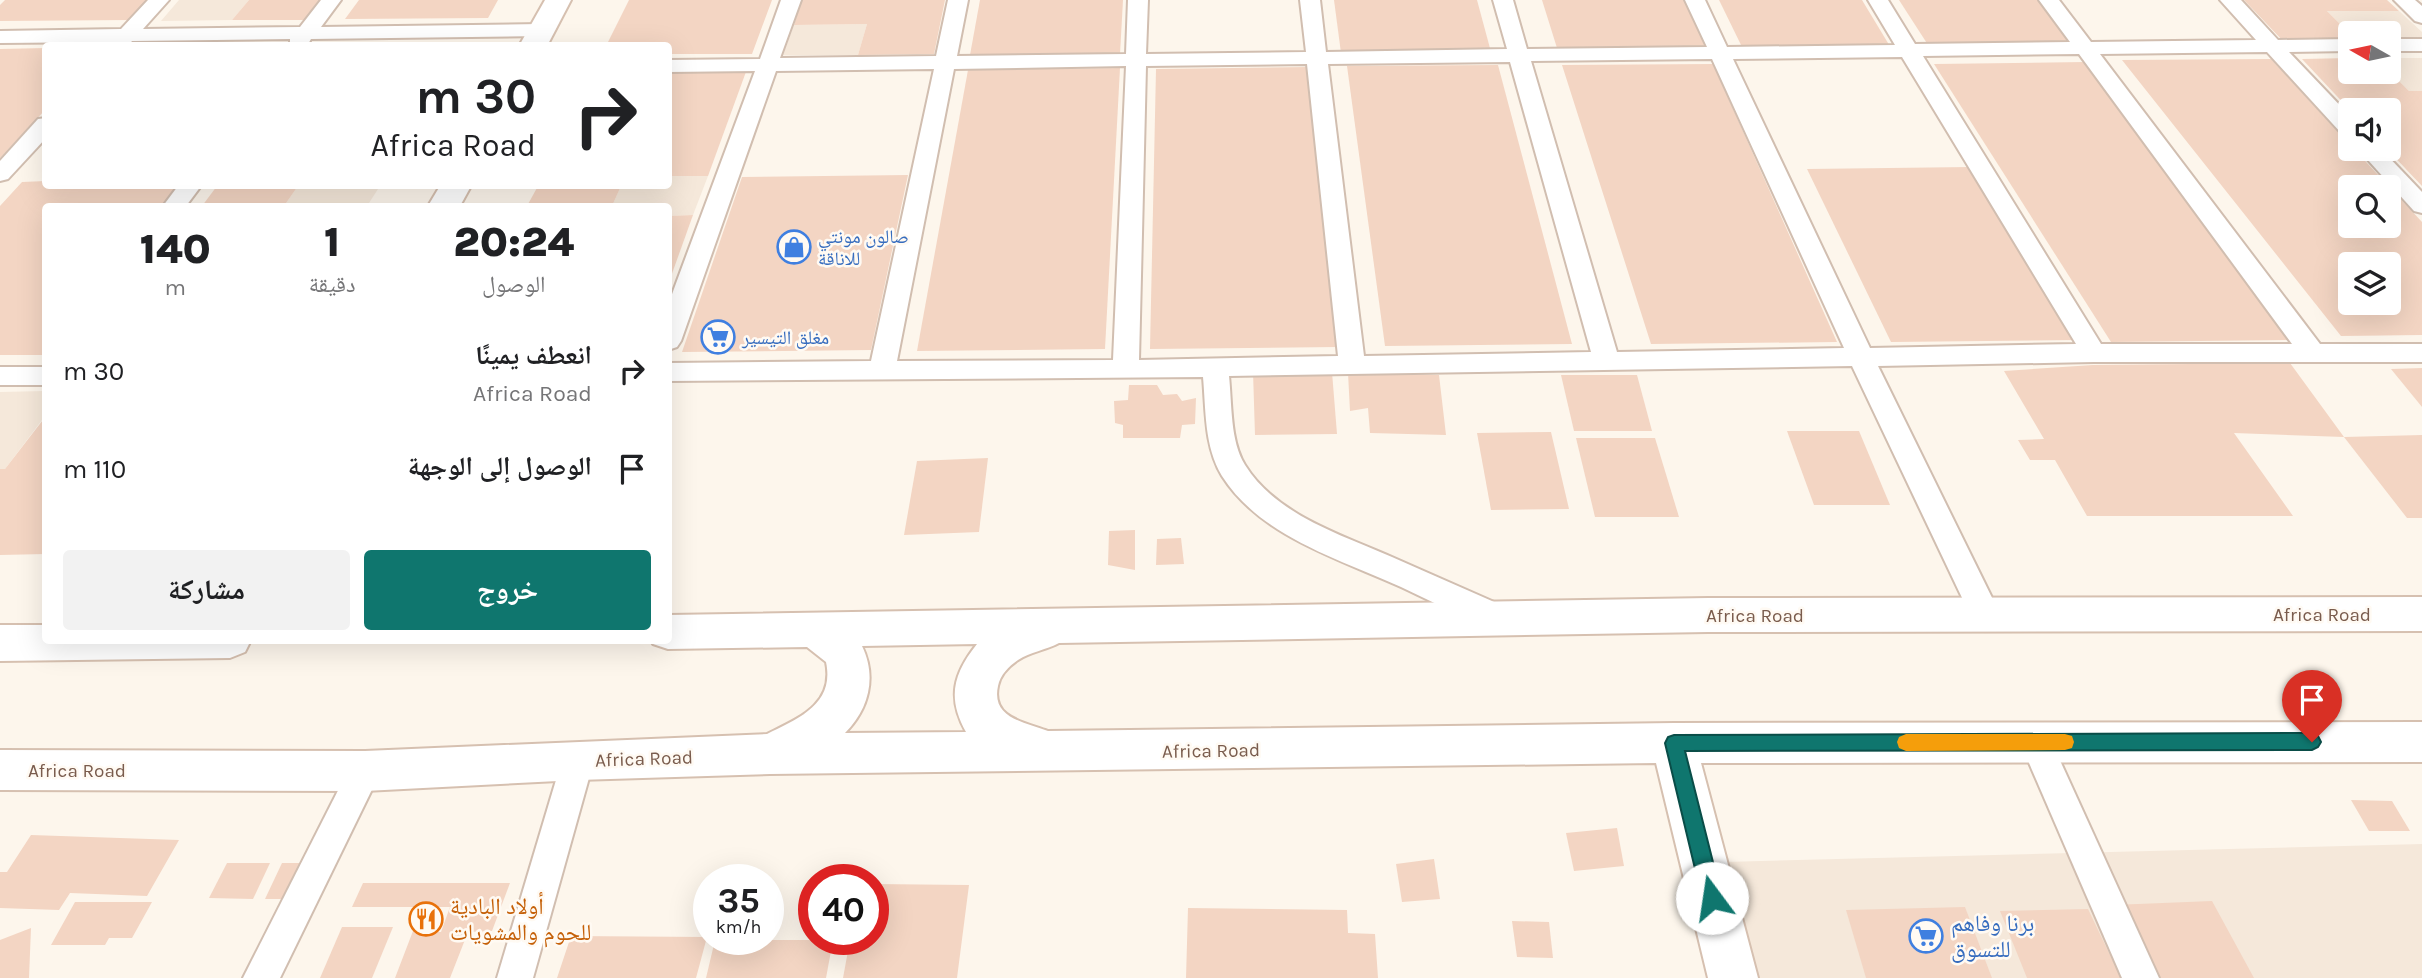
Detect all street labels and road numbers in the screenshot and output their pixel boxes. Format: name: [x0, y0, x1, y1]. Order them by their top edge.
street label: Africa Road: [2273, 604, 2371, 626]
street label: Africa Road: [1706, 605, 1804, 627]
street label: Africa Road: [1162, 739, 1260, 763]
street label: Africa Road: [595, 746, 694, 772]
street label: Africa Road: [28, 760, 126, 782]

